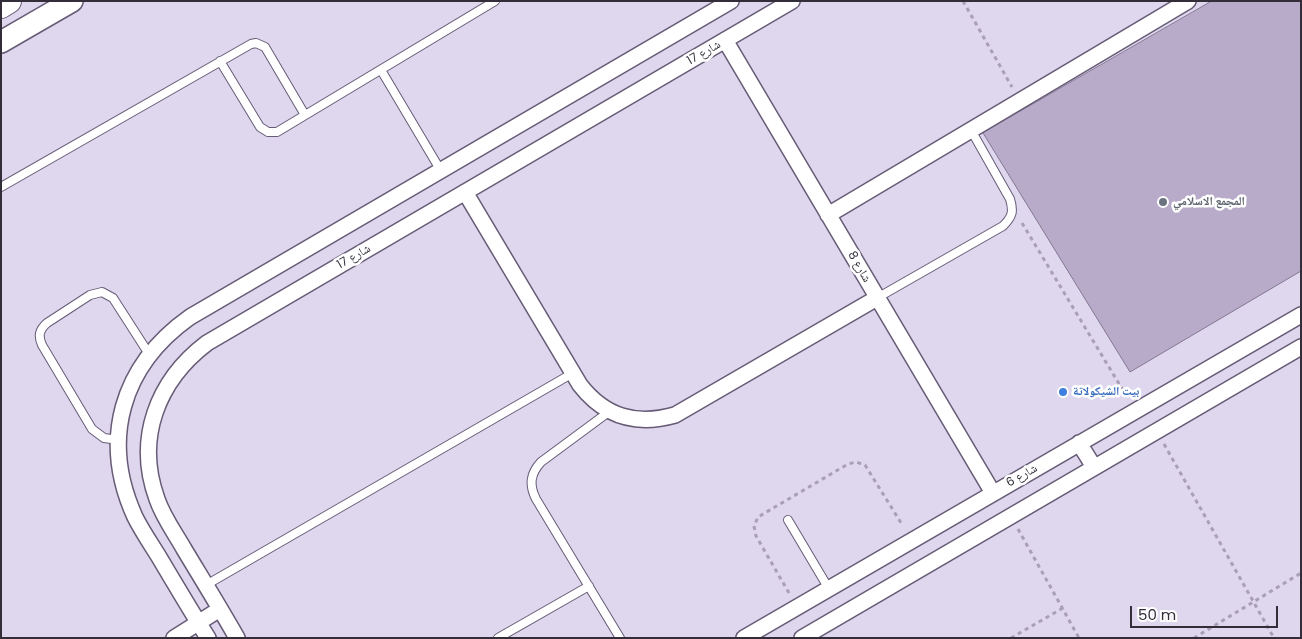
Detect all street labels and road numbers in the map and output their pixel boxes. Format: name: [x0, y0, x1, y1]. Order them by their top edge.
street label: شارع 17: [685, 38, 723, 68]
street label: شارع 17: [335, 242, 373, 272]
street label: شارع 8: [844, 249, 874, 285]
street label: شارع 6: [1004, 461, 1040, 491]

